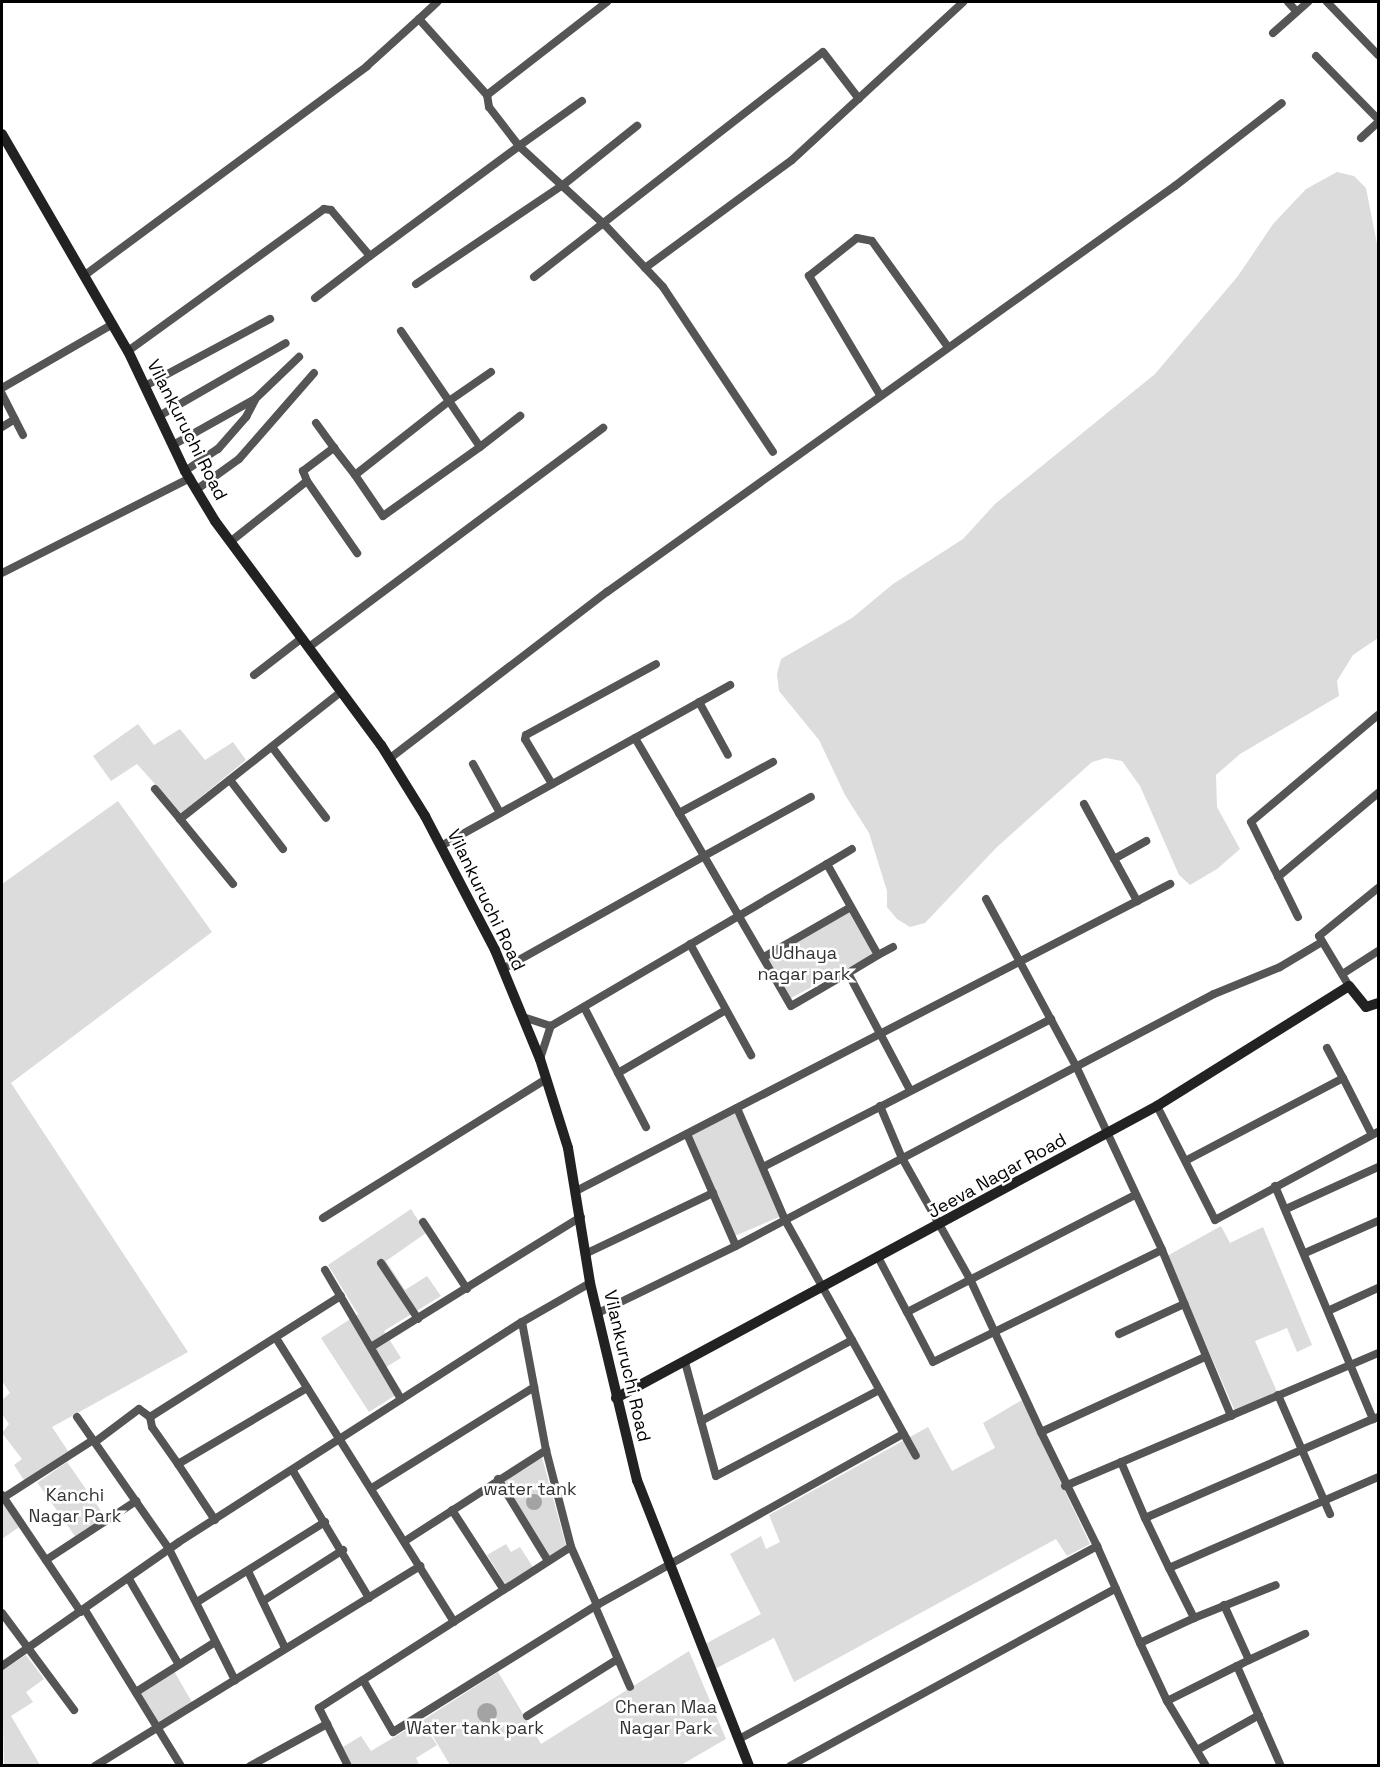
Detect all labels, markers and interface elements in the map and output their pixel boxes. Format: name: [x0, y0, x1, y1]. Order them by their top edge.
street label: Vilankuruchi Road: [142, 356, 232, 504]
street label: Vilankuruchi Road: [442, 826, 530, 974]
park label: Udhaya nagar park: [758, 943, 850, 986]
street label: Jeeva Nagar Road: [924, 1129, 1070, 1223]
street label: Vilankuruchi Road: [599, 1288, 655, 1444]
park label: water tank: [483, 1478, 577, 1500]
park label: Kanchi Nagar Park: [29, 1485, 121, 1528]
park label: Cheran Maa Nagar Park: [615, 1697, 717, 1740]
park label: Water tank park: [406, 1717, 544, 1739]

